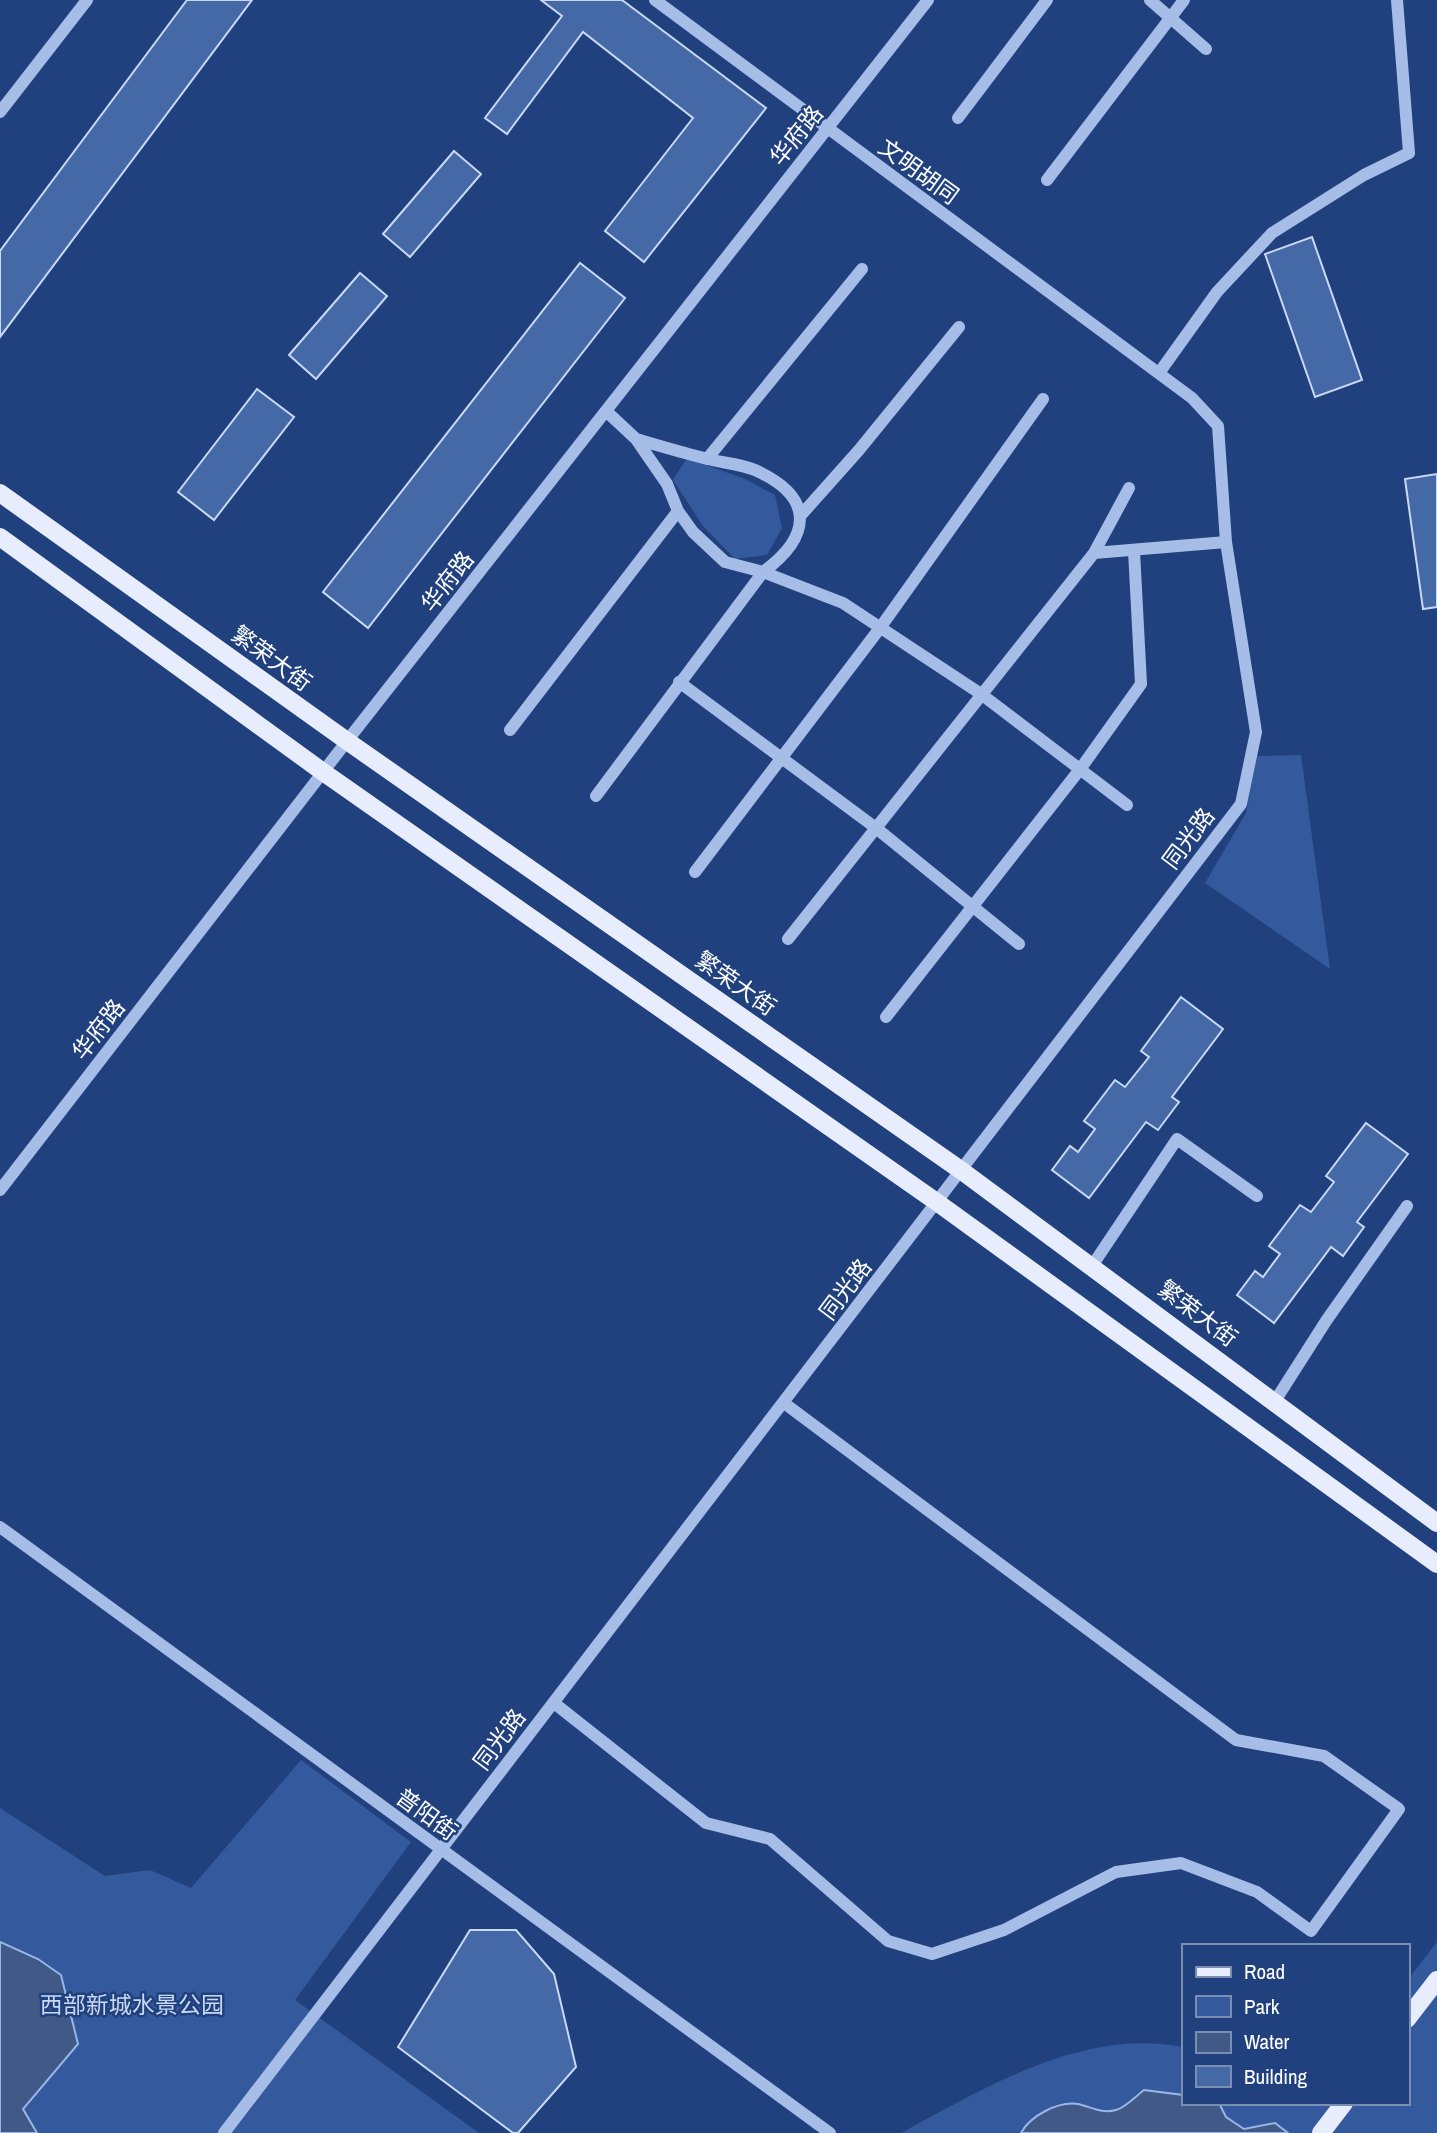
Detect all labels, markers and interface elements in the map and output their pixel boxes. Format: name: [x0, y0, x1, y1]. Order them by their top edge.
street label: 华府路: [762, 98, 830, 172]
street label: 文明胡同: [873, 131, 965, 211]
street label: 华府路: [414, 544, 480, 618]
street label: 繁荣大街: [226, 618, 318, 698]
street label: 同光路: [1155, 801, 1221, 875]
street label: 繁荣大街: [689, 944, 783, 1022]
street label: 华府路: [65, 992, 131, 1066]
street label: 同光路: [812, 1252, 878, 1326]
street label: 繁荣大街: [1152, 1273, 1244, 1353]
street label: 同光路: [466, 1702, 532, 1776]
street label: 普阳街: [390, 1781, 464, 1847]
legend: [1182, 1944, 1409, 2105]
text: Road: [1244, 1957, 1285, 1986]
park label: 西部新城水景公园: [40, 1989, 224, 2020]
text: Park: [1244, 1992, 1280, 2021]
text: Water: [1244, 2027, 1290, 2056]
text: Building: [1244, 2062, 1308, 2091]

